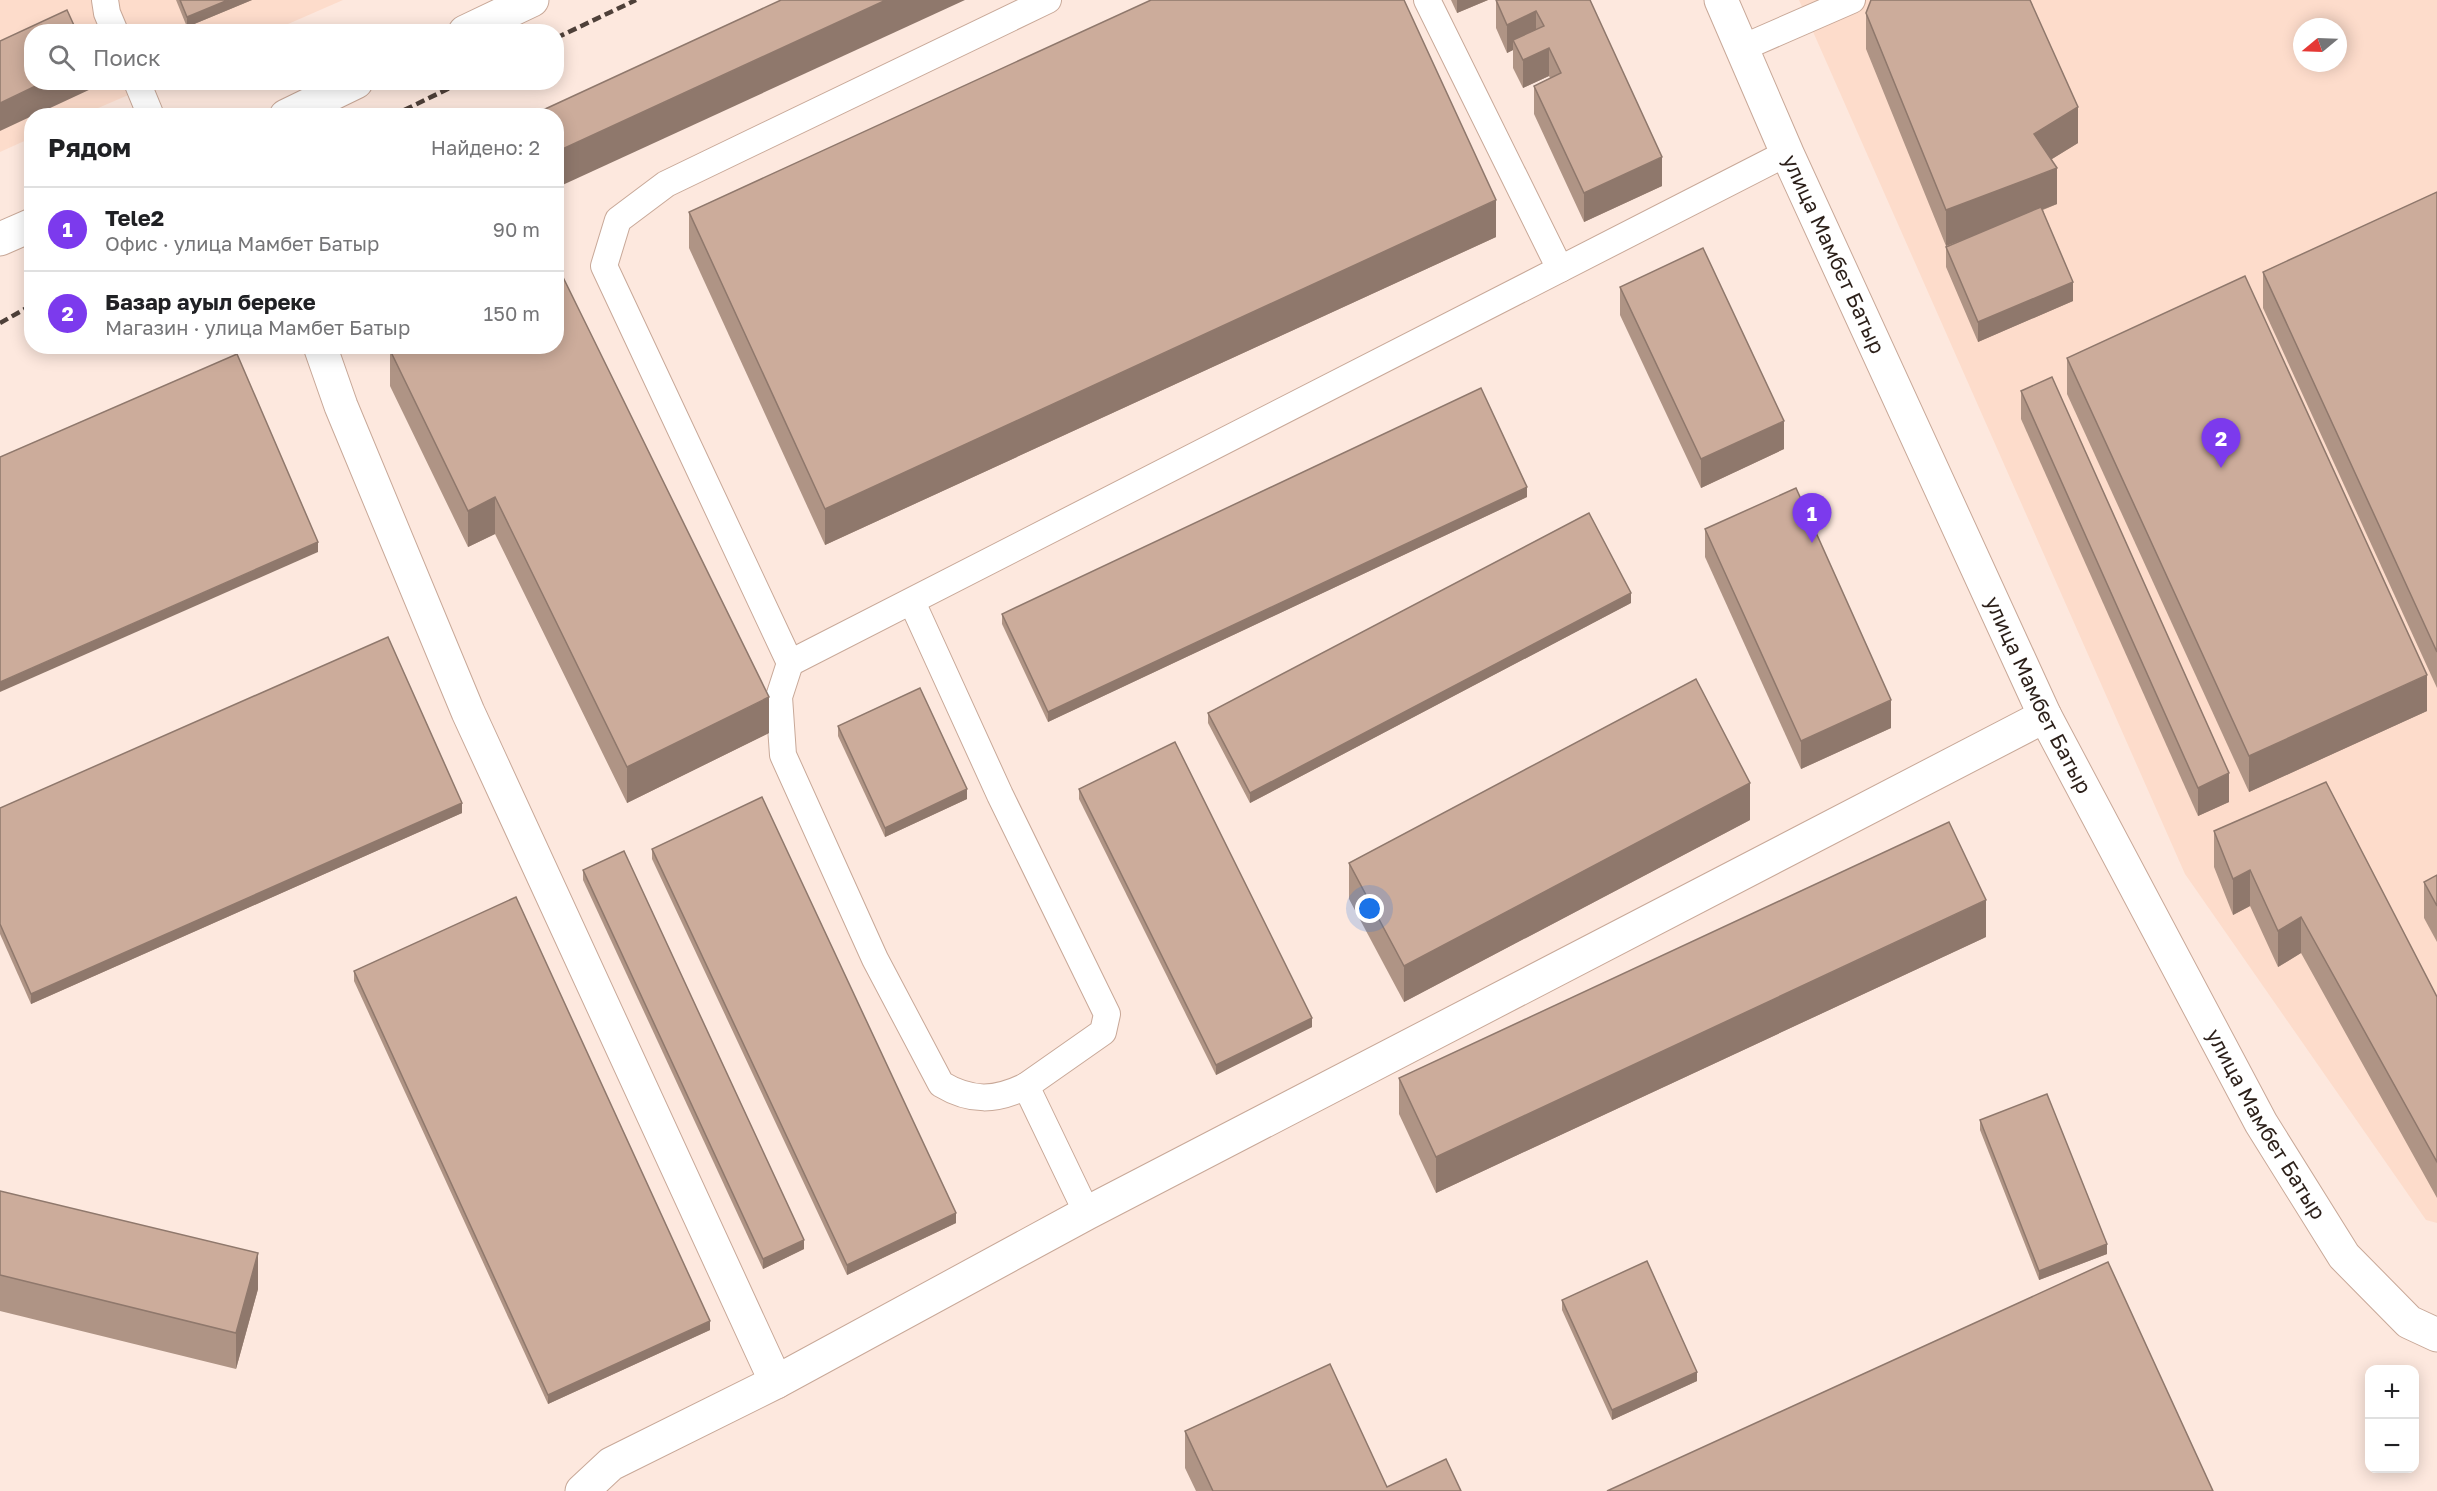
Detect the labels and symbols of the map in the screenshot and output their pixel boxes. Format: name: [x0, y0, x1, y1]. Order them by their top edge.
north arrow: [2293, 18, 2347, 72]
street label: улица Мамбет Батыр: [1777, 150, 1891, 357]
pin: 2: [2202, 418, 2240, 468]
pin: 1: [1792, 494, 1832, 543]
street label: улица Мамбет Батыр: [1980, 592, 2098, 798]
your location: [1355, 894, 1384, 923]
street label: улица Мамбет Батыр: [2201, 1024, 2332, 1224]

